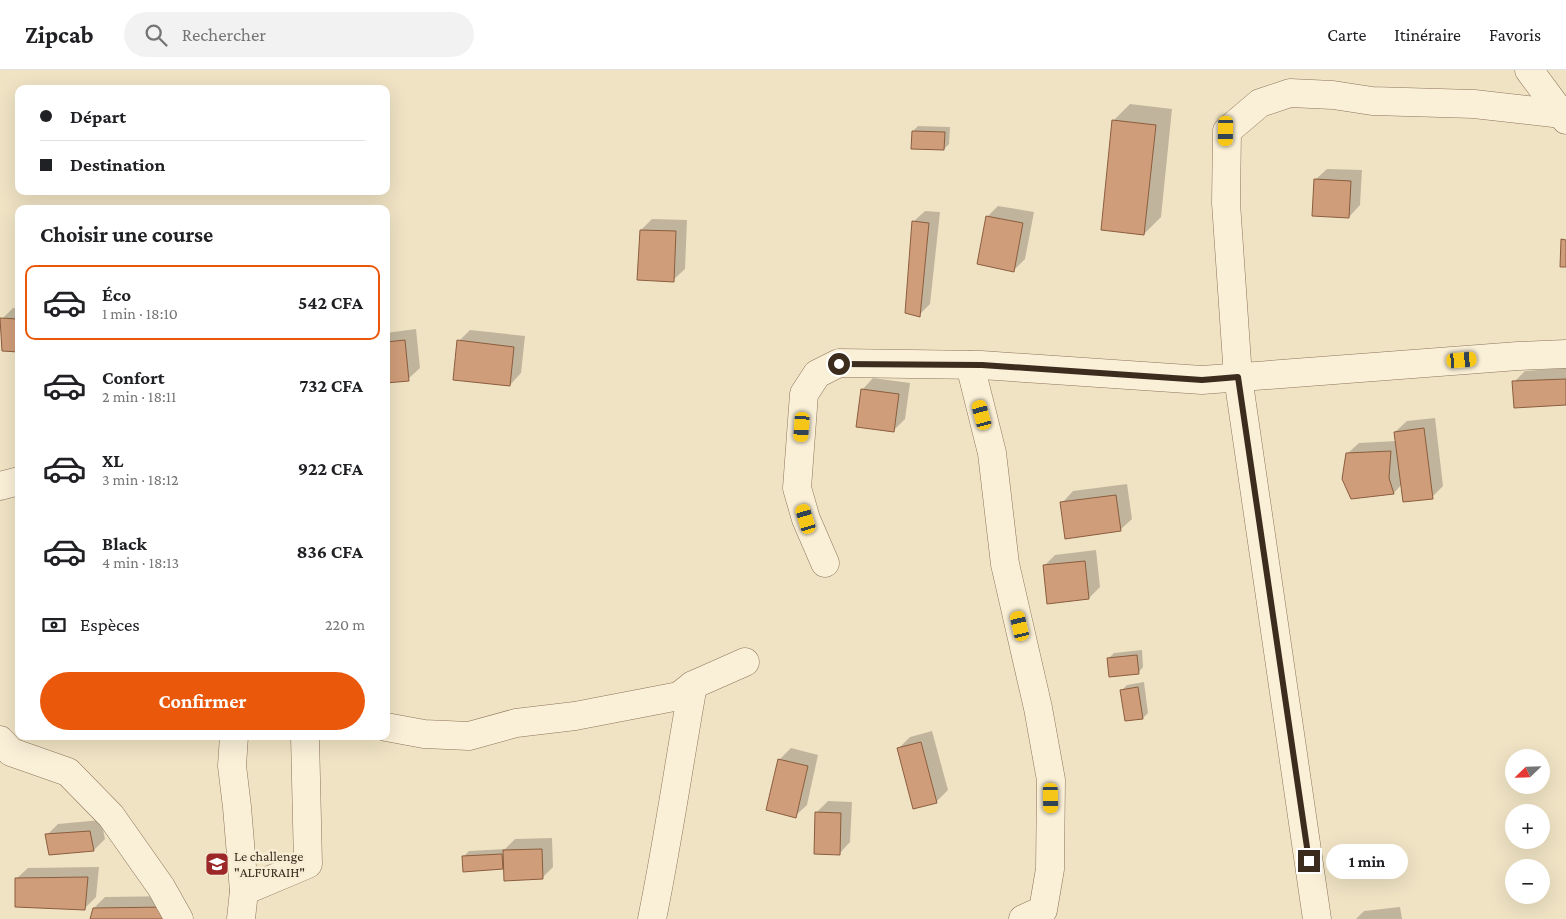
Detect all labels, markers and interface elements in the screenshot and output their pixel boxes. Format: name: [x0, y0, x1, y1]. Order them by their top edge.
search box: [124, 12, 474, 57]
text: Zipcab: [25, 21, 94, 48]
icon: search: [142, 21, 170, 49]
text: Rechercher: [182, 24, 266, 45]
text: Carte: [1327, 25, 1366, 45]
text: Itinéraire: [1394, 25, 1461, 45]
text: Favoris: [1489, 25, 1541, 45]
text: Départ: [70, 106, 126, 127]
car: [1218, 116, 1233, 146]
text: Destination: [70, 154, 165, 175]
text: Choisir une course: [40, 222, 213, 247]
icon: car: [42, 280, 87, 325]
text: Éco: [102, 284, 131, 305]
text: 542 CFA: [298, 292, 363, 313]
text: 1 min · 18:10: [102, 305, 178, 322]
car: [1446, 351, 1477, 369]
route start: [828, 353, 850, 375]
icon: car: [42, 363, 87, 408]
text: Confort: [102, 367, 165, 388]
text: 732 CFA: [299, 375, 363, 396]
text: 2 min · 18:11: [102, 388, 176, 405]
car: [970, 399, 993, 431]
car: [793, 412, 810, 442]
icon: car: [42, 446, 87, 491]
text: XL: [102, 450, 124, 471]
text: 922 CFA: [298, 458, 363, 479]
text: 3 min · 18:12: [102, 471, 179, 488]
car: [794, 502, 817, 536]
icon: car: [42, 529, 87, 574]
text: Black: [102, 533, 147, 554]
text: 836 CFA: [296, 541, 363, 562]
text: 4 min · 18:13: [102, 554, 179, 571]
car: [1009, 610, 1030, 642]
icon: cash: [40, 611, 68, 639]
text: Espèces: [80, 614, 140, 635]
text: 220 m: [325, 616, 365, 633]
button: Confirmer: [40, 672, 365, 730]
north arrow: [1505, 749, 1550, 794]
map controls: [1505, 749, 1550, 904]
car: [1043, 783, 1058, 813]
button: +: [1505, 804, 1550, 849]
callout: 1 min: [1326, 844, 1409, 878]
place label: Le challenge "ALFURAIH": [234, 848, 305, 880]
route end: [1298, 850, 1320, 872]
school or university icon: Le challenge "ALFURAIH": [204, 851, 230, 877]
text: 1 min: [1349, 853, 1385, 870]
button: −: [1505, 859, 1550, 904]

